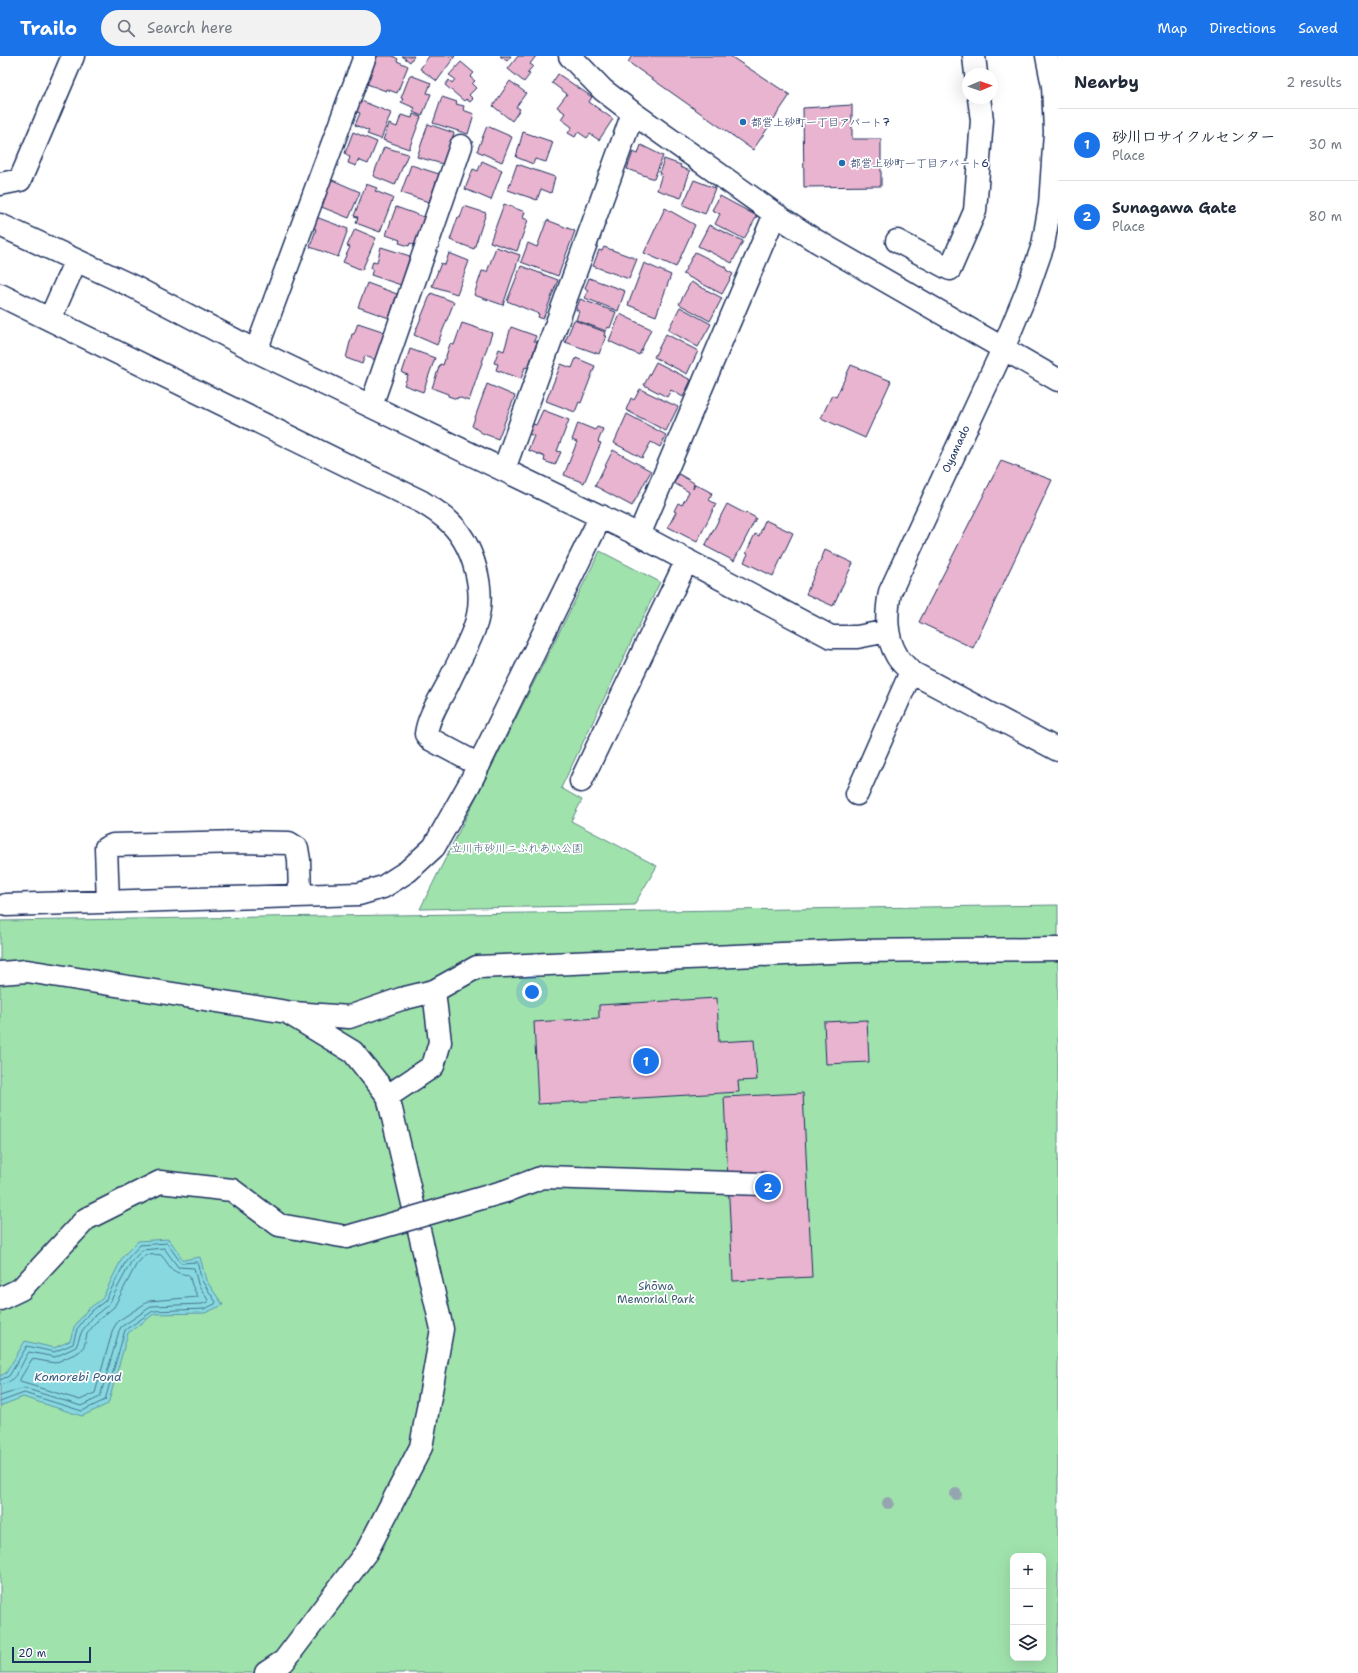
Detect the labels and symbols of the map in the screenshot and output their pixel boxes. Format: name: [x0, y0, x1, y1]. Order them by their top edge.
north arrow: [962, 68, 998, 104]
place label: 都営上砂町一丁目アパート7: [751, 115, 890, 130]
marker: 都営上砂町一丁目アパート7: [738, 117, 748, 127]
place label: 都営上砂町一丁目アパート6: [850, 156, 989, 171]
marker: 都営上砂町一丁目アパート6: [837, 158, 847, 168]
street label: Oyamado: [938, 423, 974, 475]
park label: 立川市砂川ニふれあい公園: [451, 841, 583, 856]
your location: [522, 982, 542, 1002]
pin: 1: [633, 1046, 659, 1076]
pin: 2: [755, 1172, 781, 1202]
park label: Shōwa Memorial Park: [617, 1279, 695, 1307]
water label: Komorebi Pond: [34, 1369, 122, 1385]
scale bar: [12, 1645, 91, 1664]

